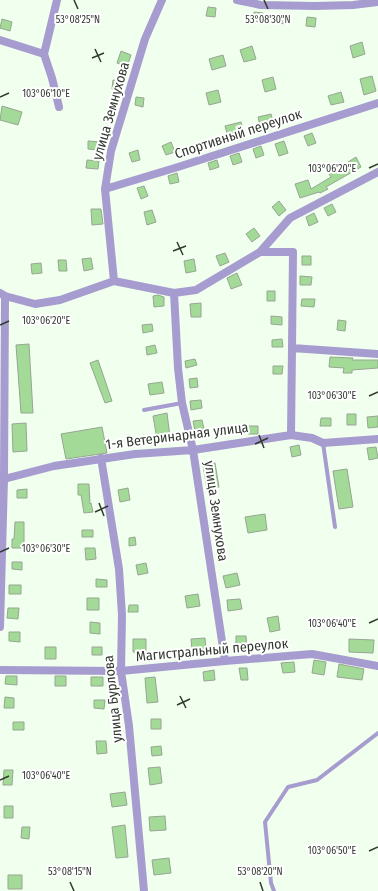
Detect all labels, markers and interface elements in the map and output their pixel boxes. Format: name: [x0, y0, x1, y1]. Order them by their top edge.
text: 53°08'25"N: [56, 14, 100, 26]
text: 53°08'30"N: [245, 14, 291, 26]
street label: улица Земнухова: [89, 60, 133, 162]
text: 103°06'10"E: [22, 88, 70, 100]
street label: Спортивный переулок: [172, 105, 304, 163]
text: 103°06'20"E: [308, 163, 356, 175]
text: 103°06'20"E: [22, 315, 70, 327]
text: 103°06'30"E: [308, 390, 356, 402]
street label: 1-я Ветеринарная улица: [105, 419, 249, 453]
street label: улица Земнухова: [201, 460, 231, 562]
text: 103°06'30"E: [22, 543, 70, 555]
text: 103°06'40"E: [308, 618, 356, 630]
street label: Магистральный переулок: [135, 635, 289, 665]
street label: улица Бурлова: [100, 654, 126, 743]
text: 103°06'40"E: [22, 770, 70, 782]
text: 103°06'50"E: [308, 845, 356, 857]
text: 53°08'15"N: [48, 866, 92, 878]
text: 53°08'20"N: [237, 866, 283, 878]

